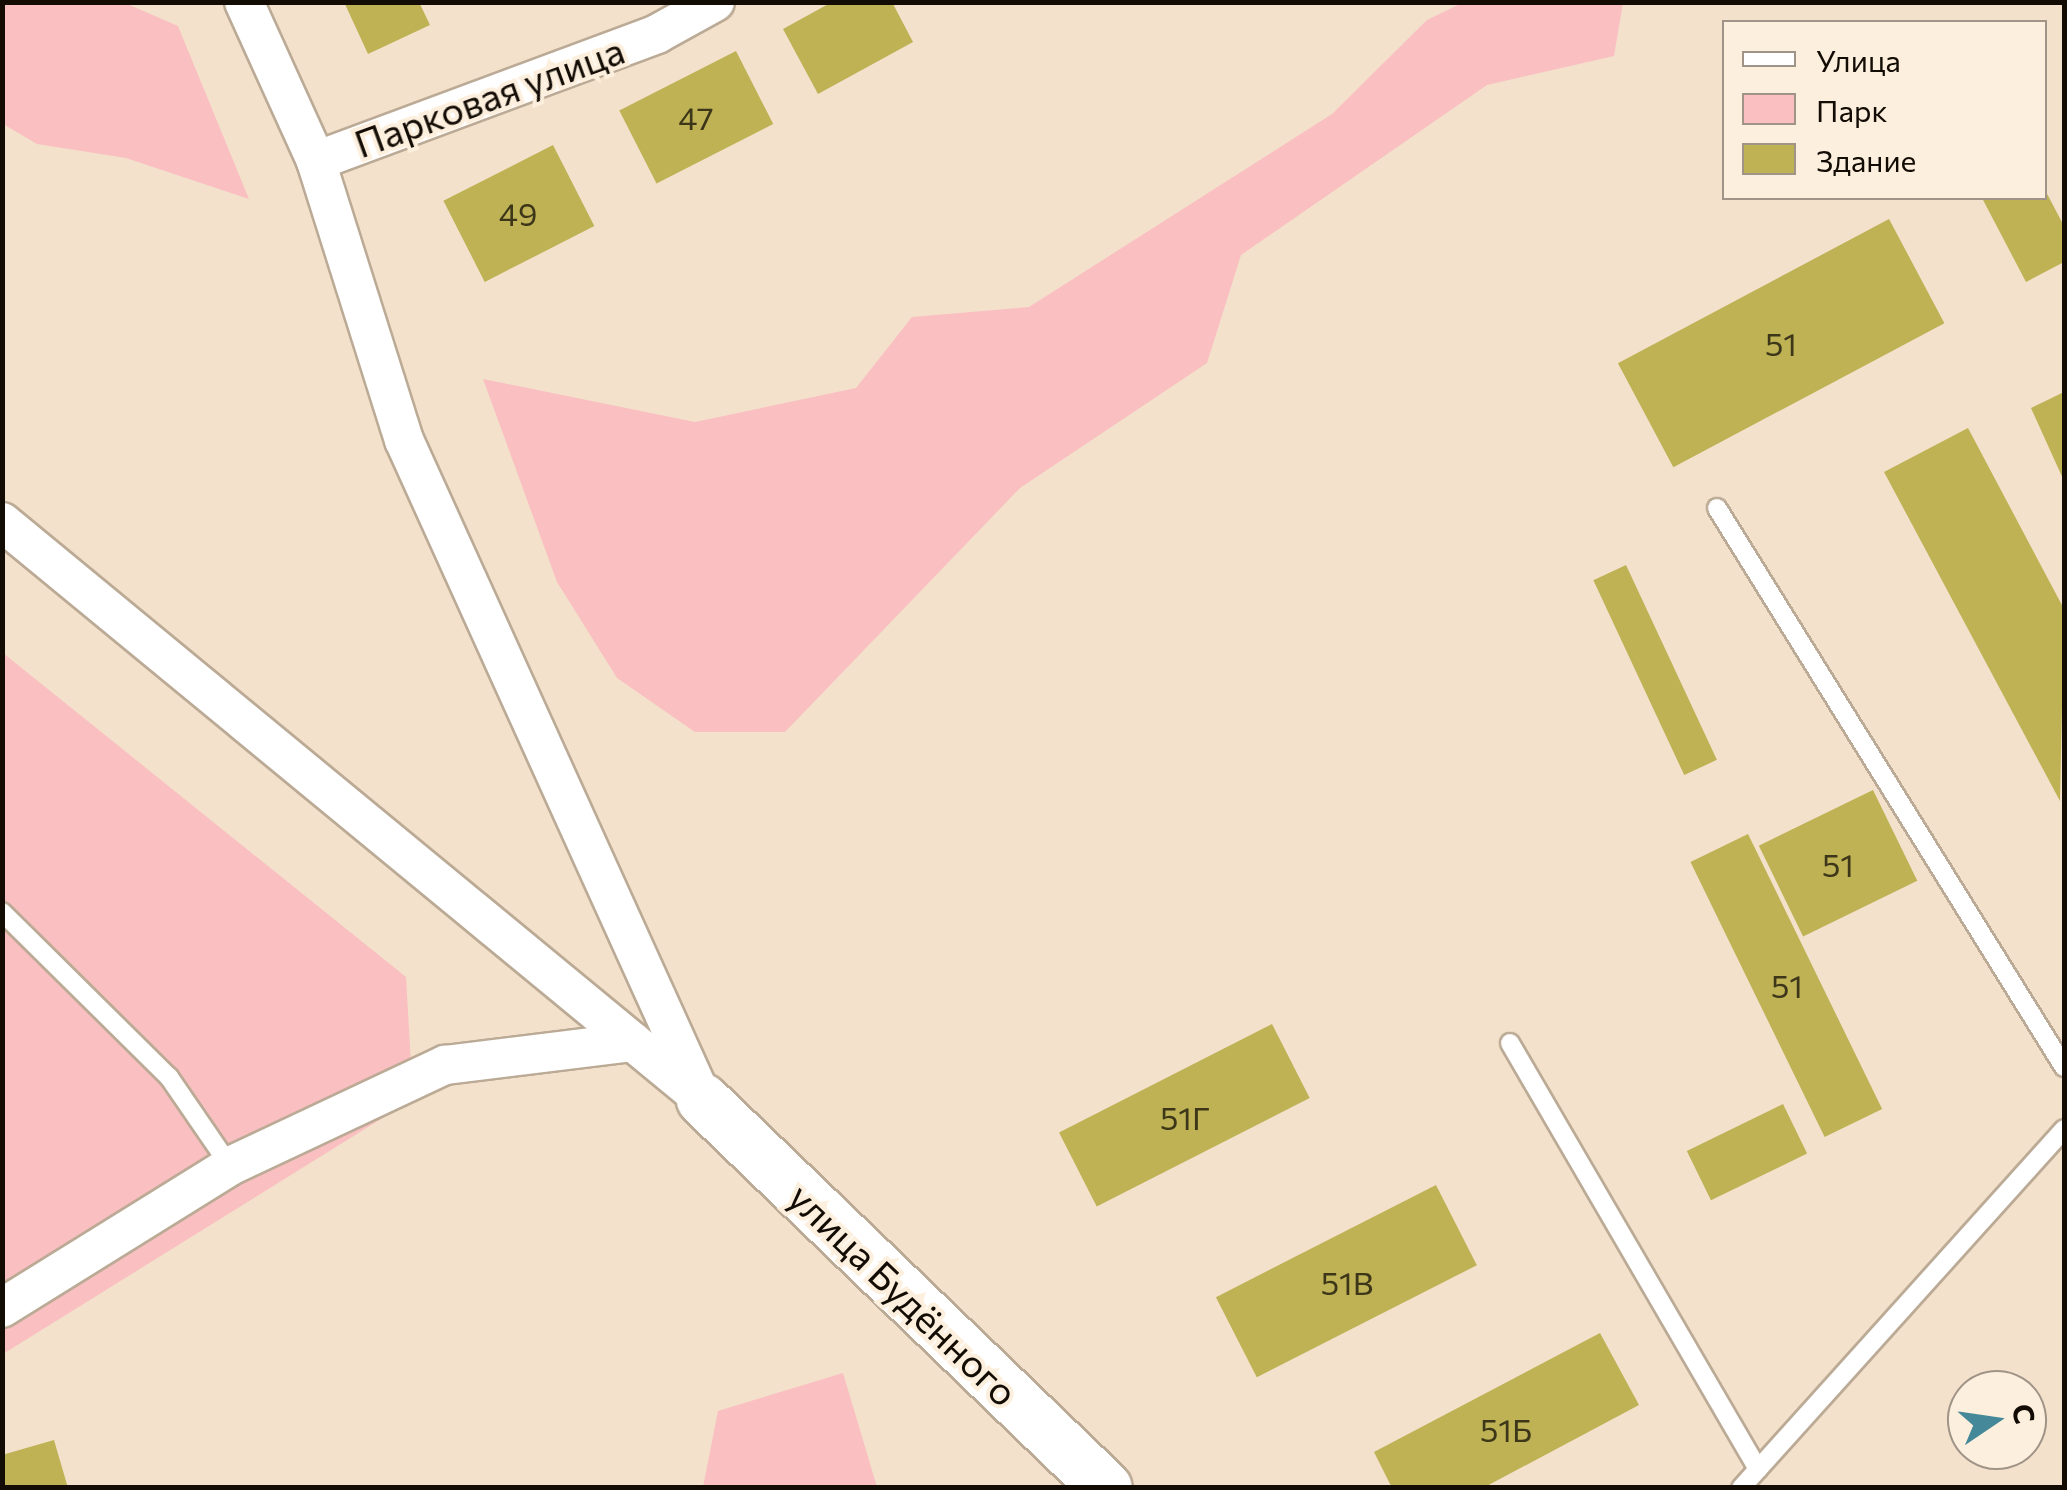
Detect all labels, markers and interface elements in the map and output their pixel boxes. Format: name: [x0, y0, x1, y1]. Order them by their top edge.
legend: [1722, 20, 2047, 200]
street label: Парковая улица: [348, 26, 630, 166]
text: Улица: [1816, 41, 1901, 78]
text: Парк: [1816, 91, 1888, 128]
house number: 47: [678, 98, 714, 136]
text: Здание: [1816, 141, 1916, 178]
house number: 49: [499, 194, 537, 232]
house number: 51: [1765, 324, 1797, 362]
house number: 51: [1822, 845, 1854, 883]
house number: 51: [1771, 966, 1803, 1004]
house number: 51Г: [1160, 1098, 1210, 1136]
street label: улица Будённого: [780, 1173, 1028, 1415]
house number: 51В: [1321, 1263, 1373, 1301]
north arrow: [1947, 1370, 2047, 1470]
text: С: [2006, 1401, 2043, 1427]
house number: 51Б: [1480, 1410, 1532, 1448]

